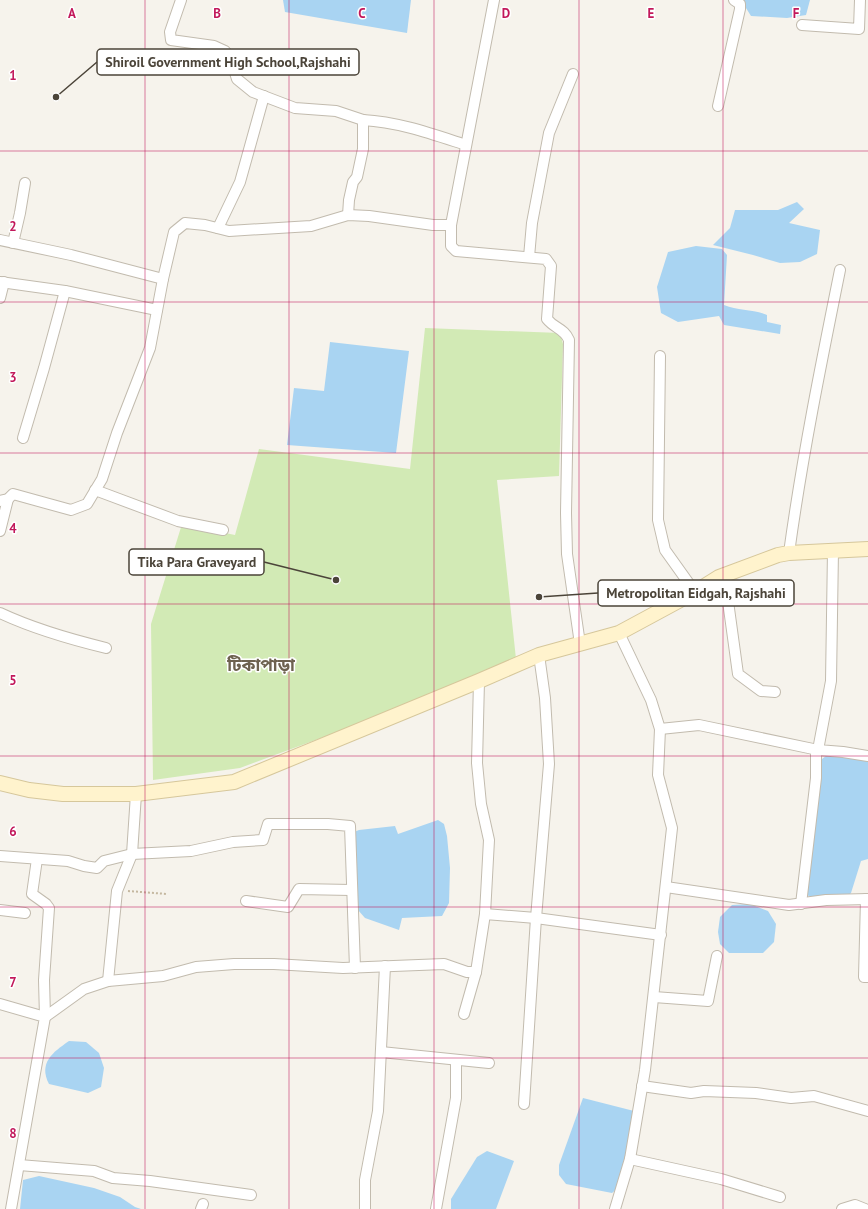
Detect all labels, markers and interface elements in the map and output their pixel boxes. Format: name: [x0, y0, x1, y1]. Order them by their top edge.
text: A: [68, 5, 76, 22]
text: B: [213, 5, 221, 22]
text: C: [358, 5, 366, 22]
text: D: [502, 5, 510, 22]
text: E: [648, 5, 655, 22]
text: F: [793, 5, 800, 22]
callout: Shiroil Government High School,Rajshahi: [97, 49, 359, 75]
text: Shiroil Government High School,Rajshahi: [105, 53, 351, 71]
text: 1: [9, 67, 17, 84]
text: 2: [9, 218, 17, 235]
text: 3: [9, 369, 17, 386]
text: 4: [9, 520, 17, 537]
callout: Tika Para Graveyard: [129, 549, 264, 575]
text: Tika Para Graveyard: [138, 553, 256, 571]
callout: Metropolitan Eidgah, Rajshahi: [598, 580, 794, 606]
text: Metropolitan Eidgah, Rajshahi: [606, 584, 786, 602]
district label: টিকাপাড়া: [226, 654, 295, 676]
text: 5: [9, 672, 17, 689]
text: 6: [9, 823, 17, 840]
text: 7: [9, 974, 17, 991]
text: 8: [9, 1125, 17, 1142]

